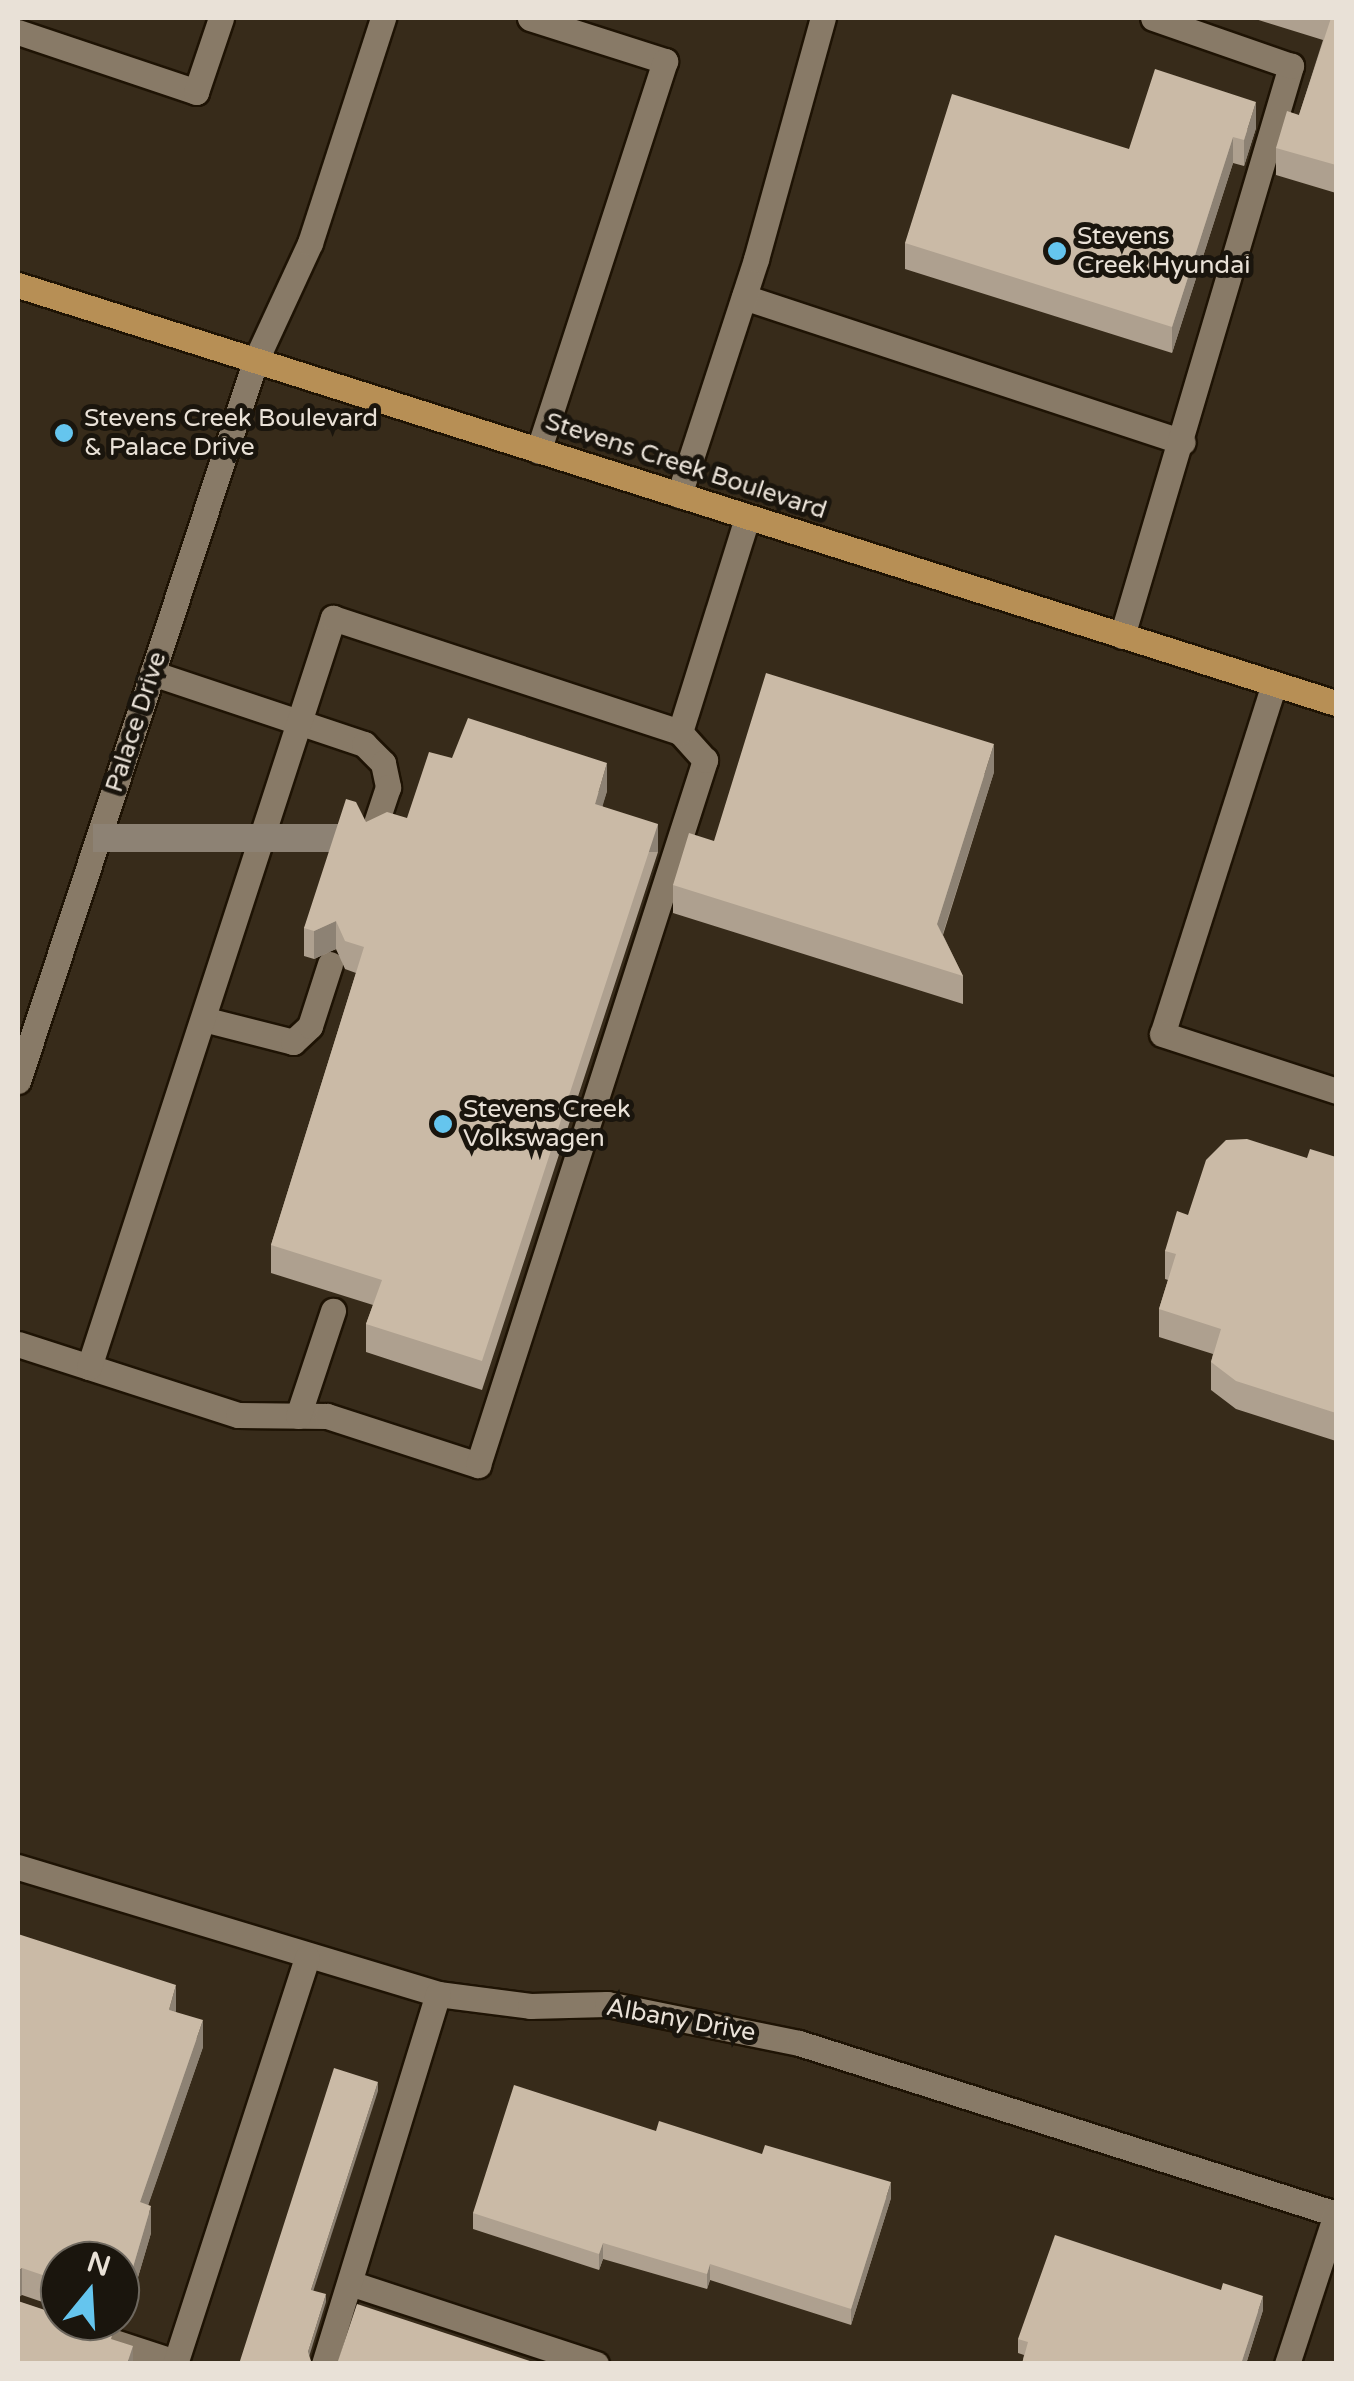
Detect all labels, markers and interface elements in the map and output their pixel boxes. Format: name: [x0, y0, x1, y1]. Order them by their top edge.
place label: Stevens Creek Hyundai: [1077, 222, 1250, 281]
marker: Stevens Creek Hyundai: [1046, 240, 1068, 262]
place label: Stevens Creek Boulevard & Palace Drive: [84, 404, 378, 463]
street label: Stevens Creek Boulevard: [542, 406, 830, 526]
marker: Stevens Creek Boulevard & Palace Drive: [53, 422, 75, 444]
street label: Palace Drive: [99, 648, 173, 796]
place label: Stevens Creek Volkswagen: [463, 1095, 631, 1154]
marker: Stevens Creek Volkswagen: [432, 1113, 454, 1135]
street label: Albany Drive: [604, 1992, 758, 2048]
north arrow: [40, 2241, 140, 2341]
text: N: [83, 2245, 115, 2284]

